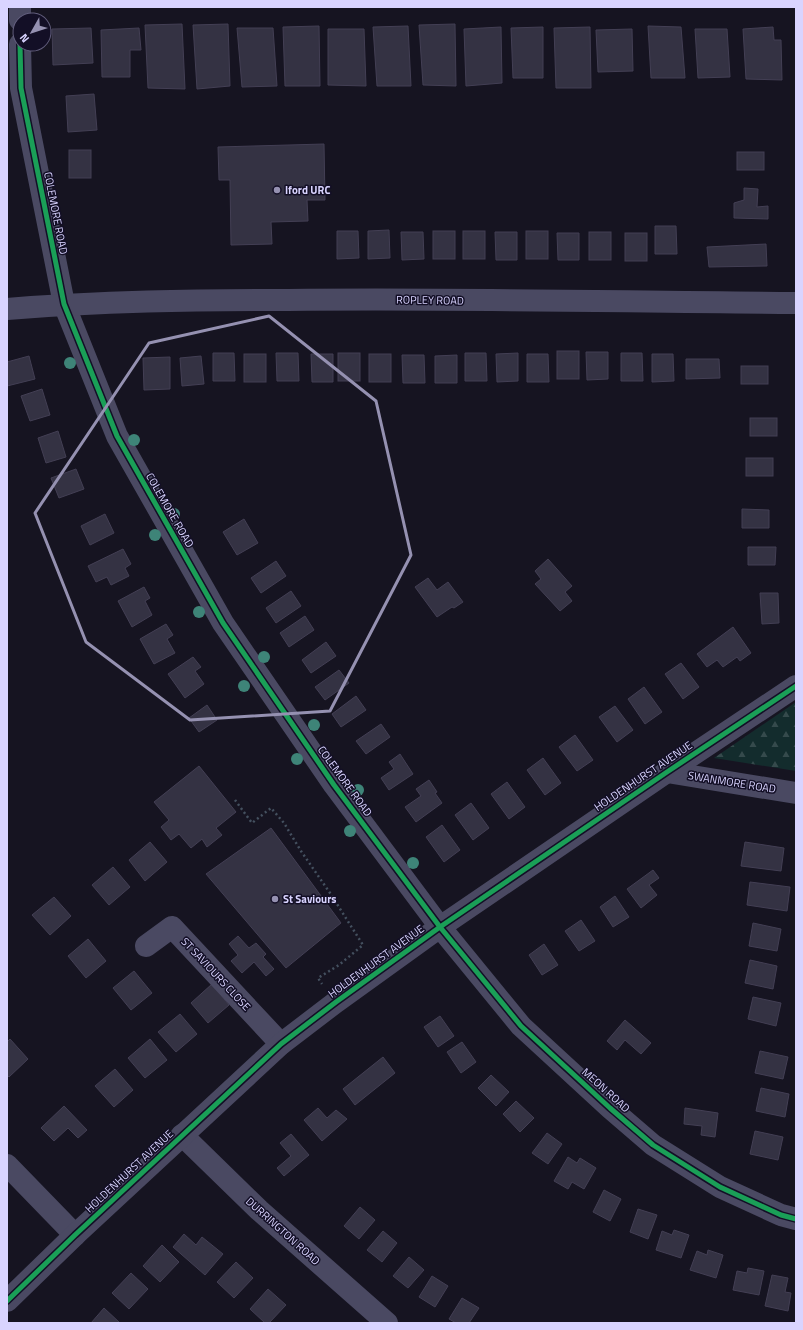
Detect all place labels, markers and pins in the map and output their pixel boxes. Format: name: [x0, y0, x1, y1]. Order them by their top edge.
place label: Iford URC: [285, 182, 330, 198]
marker: Iford URC: [272, 185, 282, 195]
place label: St Saviours: [283, 891, 336, 907]
marker: St Saviours: [270, 894, 280, 904]

